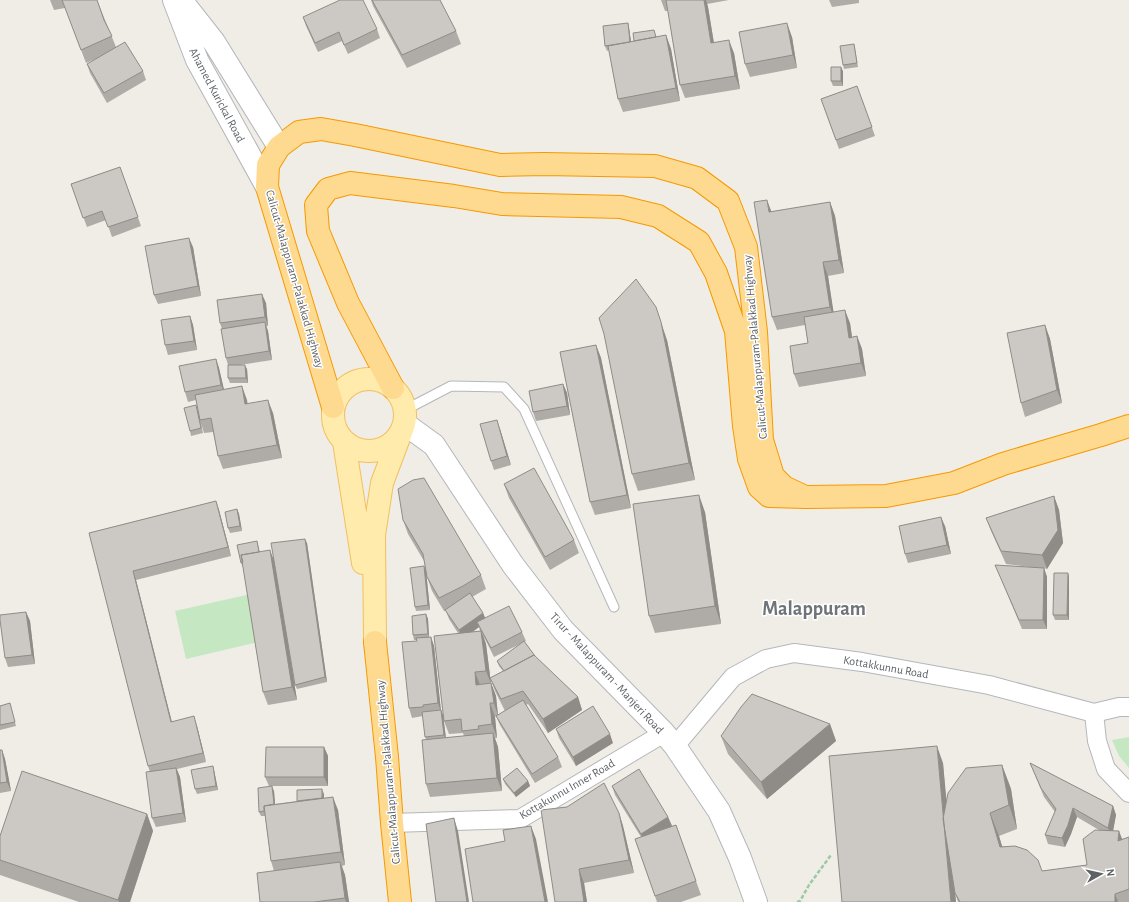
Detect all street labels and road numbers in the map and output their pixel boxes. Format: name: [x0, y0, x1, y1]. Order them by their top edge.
street label: Ahamed Kurickal Road: [187, 46, 247, 144]
street label: Calicut-Malappuram-Palakkad Highway: [263, 188, 326, 370]
street label: Calicut-Malappuram-Palakkad Highway: [741, 254, 770, 440]
street label: Tirur - Malappuram - Manjeri Road: [547, 610, 666, 736]
street label: Kottakkunnu Road: [842, 654, 930, 680]
street label: Calicut-Malappuram-Palakkad Highway: [374, 679, 403, 865]
street label: Kottakunnu Inner Road: [517, 757, 617, 821]

